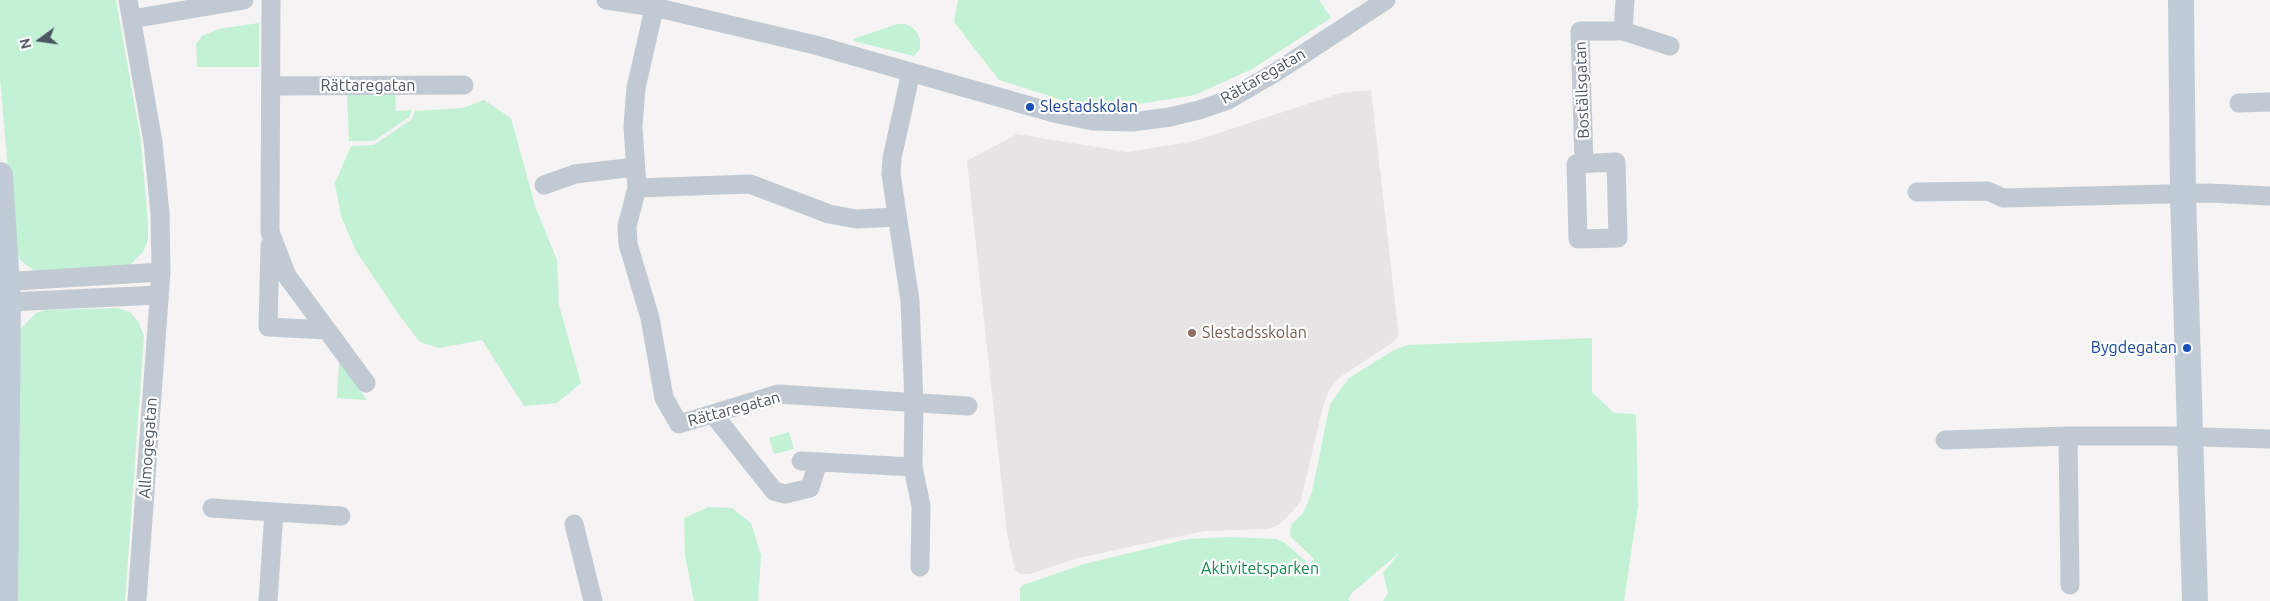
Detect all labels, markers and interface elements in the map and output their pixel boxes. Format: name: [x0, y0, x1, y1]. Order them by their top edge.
north arrow: [15, 15, 65, 65]
text: N: [16, 37, 34, 51]
street label: Boställsgatan: [1571, 41, 1593, 139]
street label: Rättaregatan: [1217, 44, 1309, 108]
street label: Rättaregatan: [321, 76, 415, 96]
place label: Slestadskolan: [1040, 97, 1138, 117]
marker: Slestadskolan: [1024, 101, 1036, 113]
place label: Slestadsskolan: [1202, 323, 1307, 343]
marker: Slestadsskolan: [1186, 327, 1198, 339]
place label: Bygdegatan: [2091, 338, 2177, 358]
marker: Bygdegatan: [2181, 342, 2193, 354]
street label: Rättaregatan: [686, 387, 782, 431]
street label: Allmogegatan: [135, 397, 161, 499]
park label: Aktivitetsparken: [1201, 559, 1319, 579]

